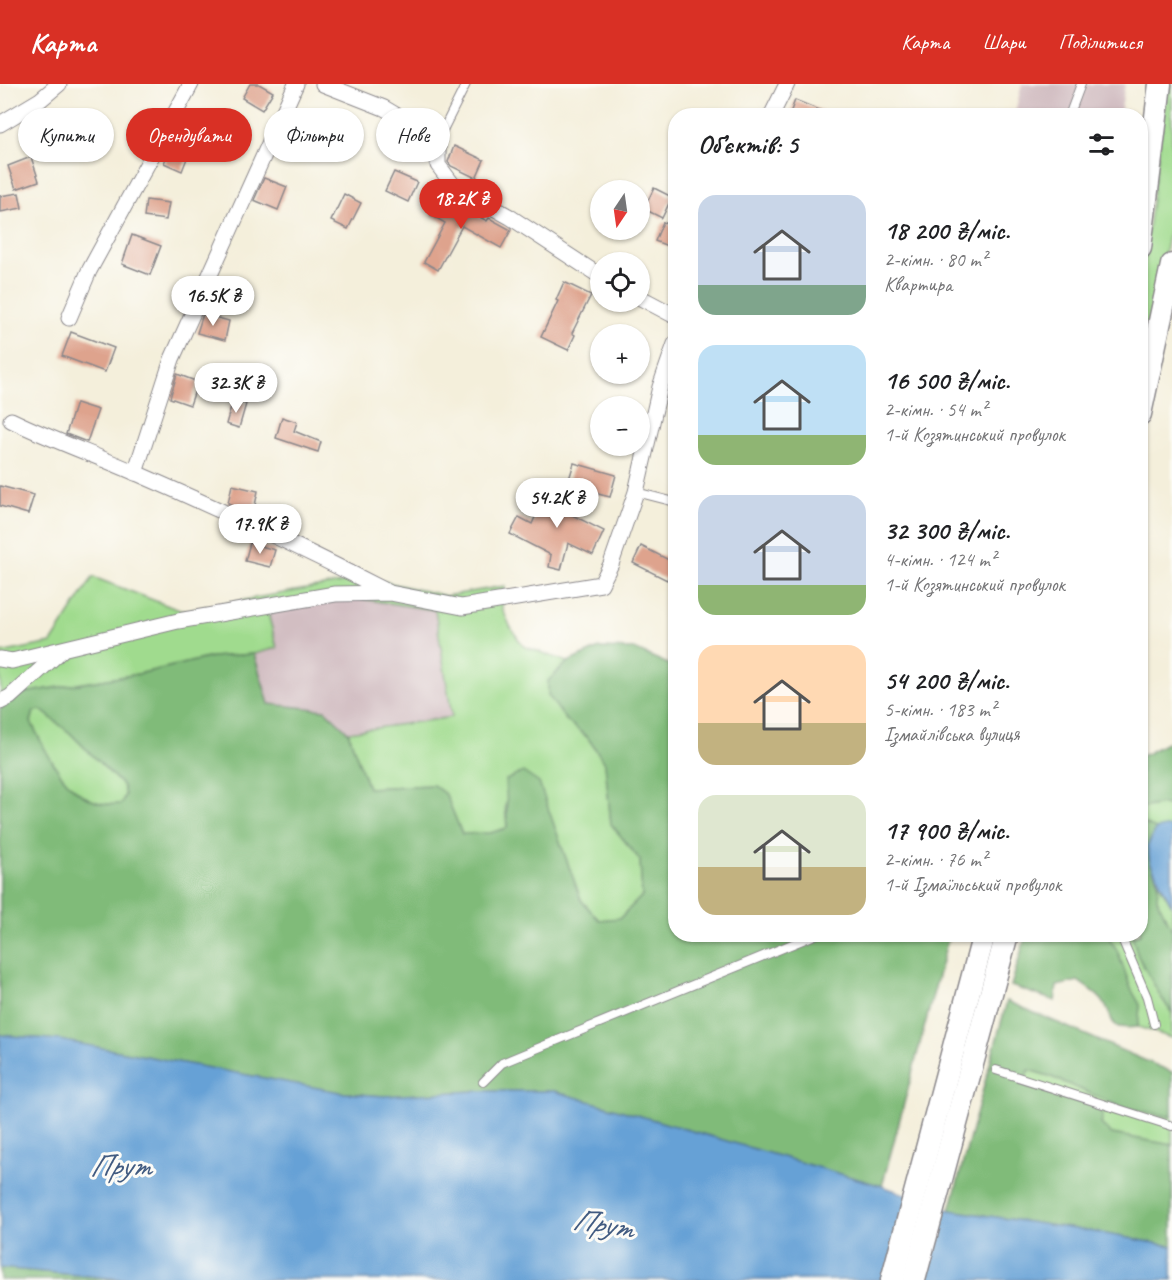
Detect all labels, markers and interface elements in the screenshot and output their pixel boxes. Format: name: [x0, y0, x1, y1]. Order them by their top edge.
text: Карта: [30, 25, 97, 60]
text: Карта: [901, 29, 949, 55]
text: Шари: [982, 29, 1026, 55]
text: Поділитися: [1059, 29, 1142, 55]
chip: Купити: [18, 108, 114, 162]
chip: Орендувати: [126, 108, 252, 162]
chip: Фільтри: [264, 108, 364, 162]
chip: Нове: [376, 108, 450, 162]
text: Об’єктів: 5: [698, 128, 798, 161]
icon: filters: [1085, 128, 1118, 161]
pin: 18.2K ₴: [406, 179, 516, 230]
north arrow: [590, 180, 650, 240]
map controls: [590, 180, 650, 456]
text: 18.2K ₴: [433, 186, 489, 211]
text: 18 200 ₴/міс.: [884, 214, 1010, 247]
icon: home: [746, 219, 818, 291]
text: 2-кімн. · 80 m²: [884, 247, 987, 272]
button: locate: [590, 252, 650, 312]
text: Квартира: [884, 272, 952, 297]
pin: 16.5K ₴: [158, 276, 268, 327]
text: 16.5K ₴: [185, 283, 241, 308]
button: +: [590, 324, 650, 384]
pin: 32.3K ₴: [181, 363, 291, 414]
text: 16 500 ₴/міс.: [884, 364, 1010, 397]
icon: home: [746, 369, 818, 441]
text: 32.3K ₴: [208, 370, 264, 395]
button: −: [590, 396, 650, 456]
text: 2-кімн. · 54 m²: [884, 397, 987, 422]
text: 1-й Козятинський провулок: [884, 422, 1065, 447]
pin: 54.2K ₴: [502, 478, 612, 529]
text: 54.2K ₴: [530, 485, 584, 510]
pin: 17.9K ₴: [205, 504, 315, 555]
text: 17.9K ₴: [233, 511, 287, 536]
text: 32 300 ₴/міс.: [884, 514, 1010, 547]
icon: home: [746, 519, 818, 591]
text: 4-кімн. · 124 m²: [884, 547, 996, 572]
text: 1-й Козятинський провулок: [884, 572, 1065, 597]
text: 54 200 ₴/міс.: [884, 664, 1009, 697]
icon: home: [746, 669, 818, 741]
text: 5-кімн. · 183 m²: [884, 697, 996, 722]
text: Ізмайлівська вулиця: [884, 722, 1019, 747]
text: 17 900 ₴/міс.: [884, 814, 1009, 847]
icon: home: [746, 819, 818, 891]
text: 2-кімн. · 76 m²: [884, 847, 987, 872]
text: 1-й Ізмаїльський провулок: [884, 872, 1061, 897]
water label: Прут: [90, 1145, 154, 1186]
water label: Прут: [570, 1198, 640, 1249]

